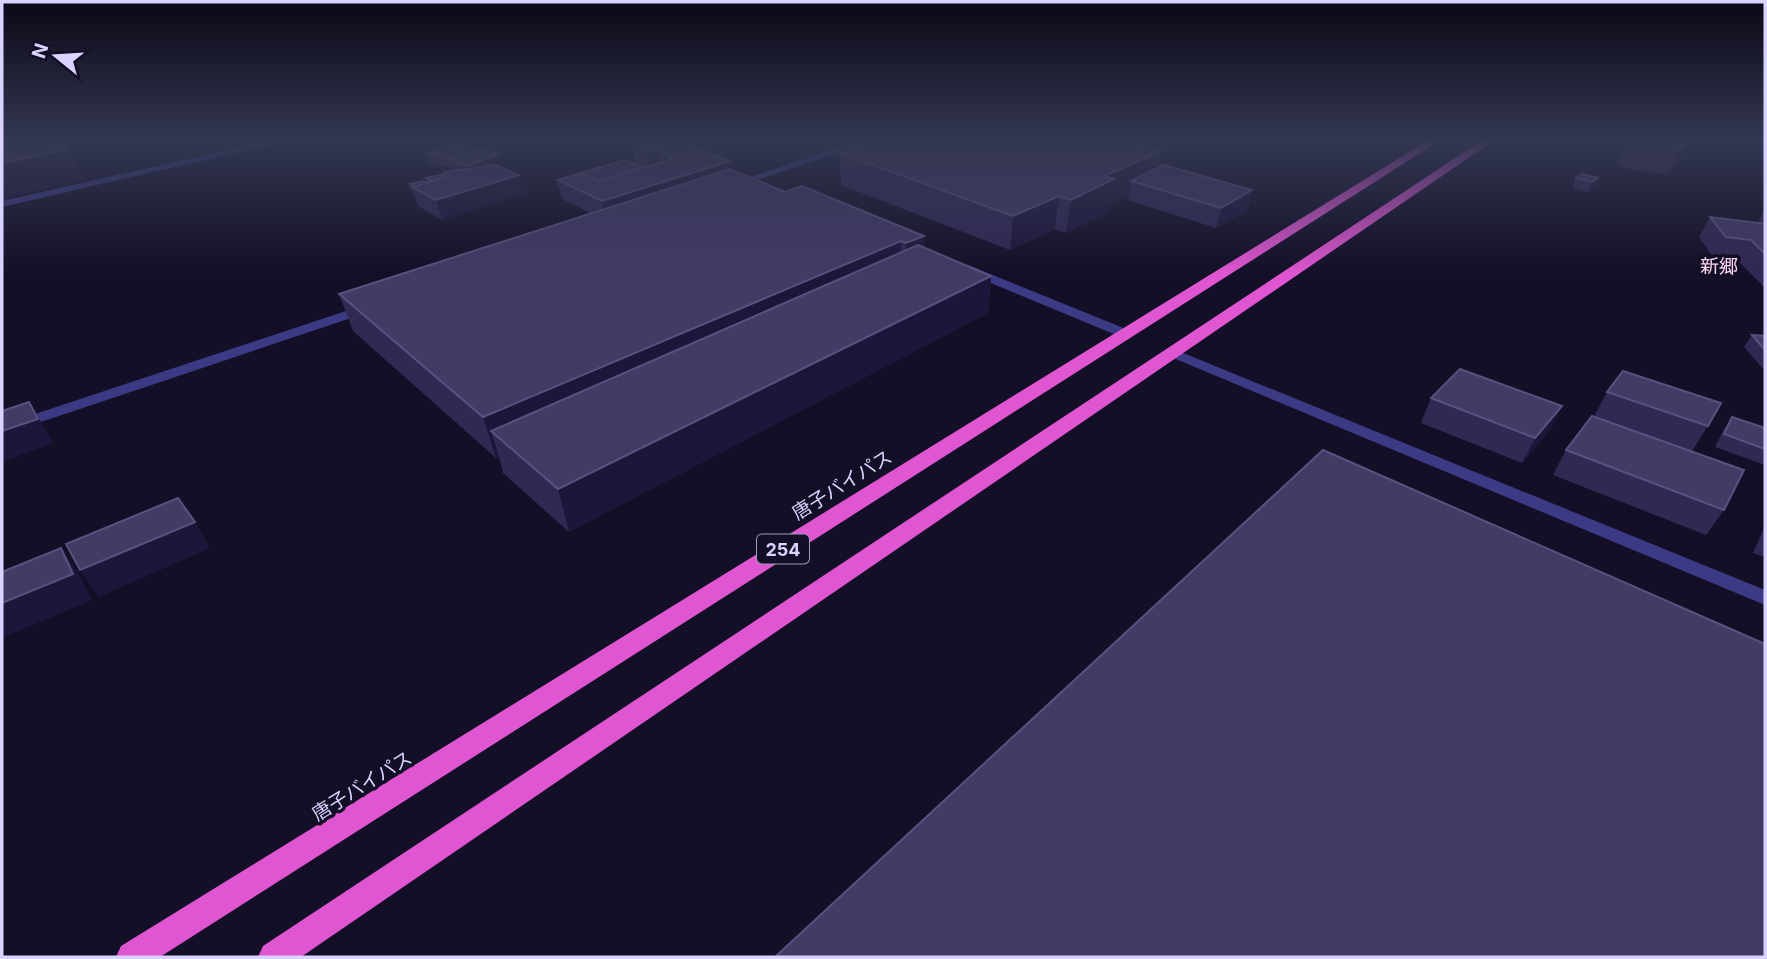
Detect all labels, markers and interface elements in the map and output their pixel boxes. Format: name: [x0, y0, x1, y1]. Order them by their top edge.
north arrow: [21, 21, 91, 91]
text: N: [27, 40, 53, 61]
district label: 新郷: [1700, 255, 1738, 278]
street label: 唐子バイパス: [788, 445, 896, 525]
road number: 254: [757, 534, 809, 564]
street label: 唐子バイパス: [308, 746, 416, 826]

